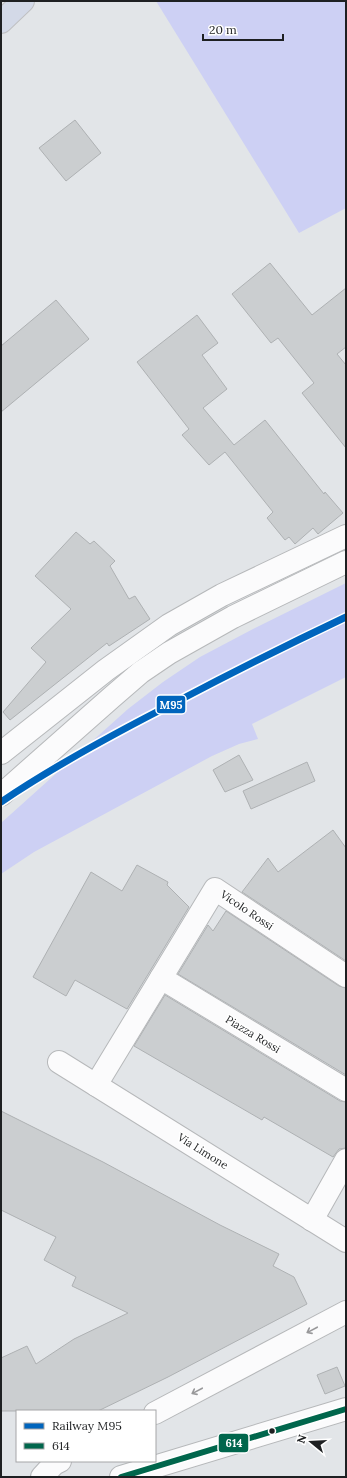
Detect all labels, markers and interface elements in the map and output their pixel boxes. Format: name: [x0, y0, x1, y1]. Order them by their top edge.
scale bar: [203, 16, 283, 42]
text: 20 m: [209, 22, 237, 37]
line badge: M95: [156, 695, 186, 714]
text: M95: [160, 698, 183, 712]
street label: Vicolo Rossi: [217, 887, 276, 933]
street label: Piazza Rossi: [223, 1012, 283, 1056]
street label: Via Limone: [174, 1129, 231, 1172]
one-way arrow: [306, 1327, 318, 1335]
one-way arrow: [191, 1388, 203, 1395]
legend: [16, 1410, 156, 1462]
text: Railway M95: [52, 1418, 122, 1433]
north arrow: [291, 1422, 331, 1462]
unlabelled marker: [267, 1426, 277, 1436]
text: N: [294, 1432, 310, 1445]
line badge: 614: [218, 1433, 249, 1453]
text: 614: [226, 1436, 242, 1450]
text: 614: [52, 1438, 70, 1453]

